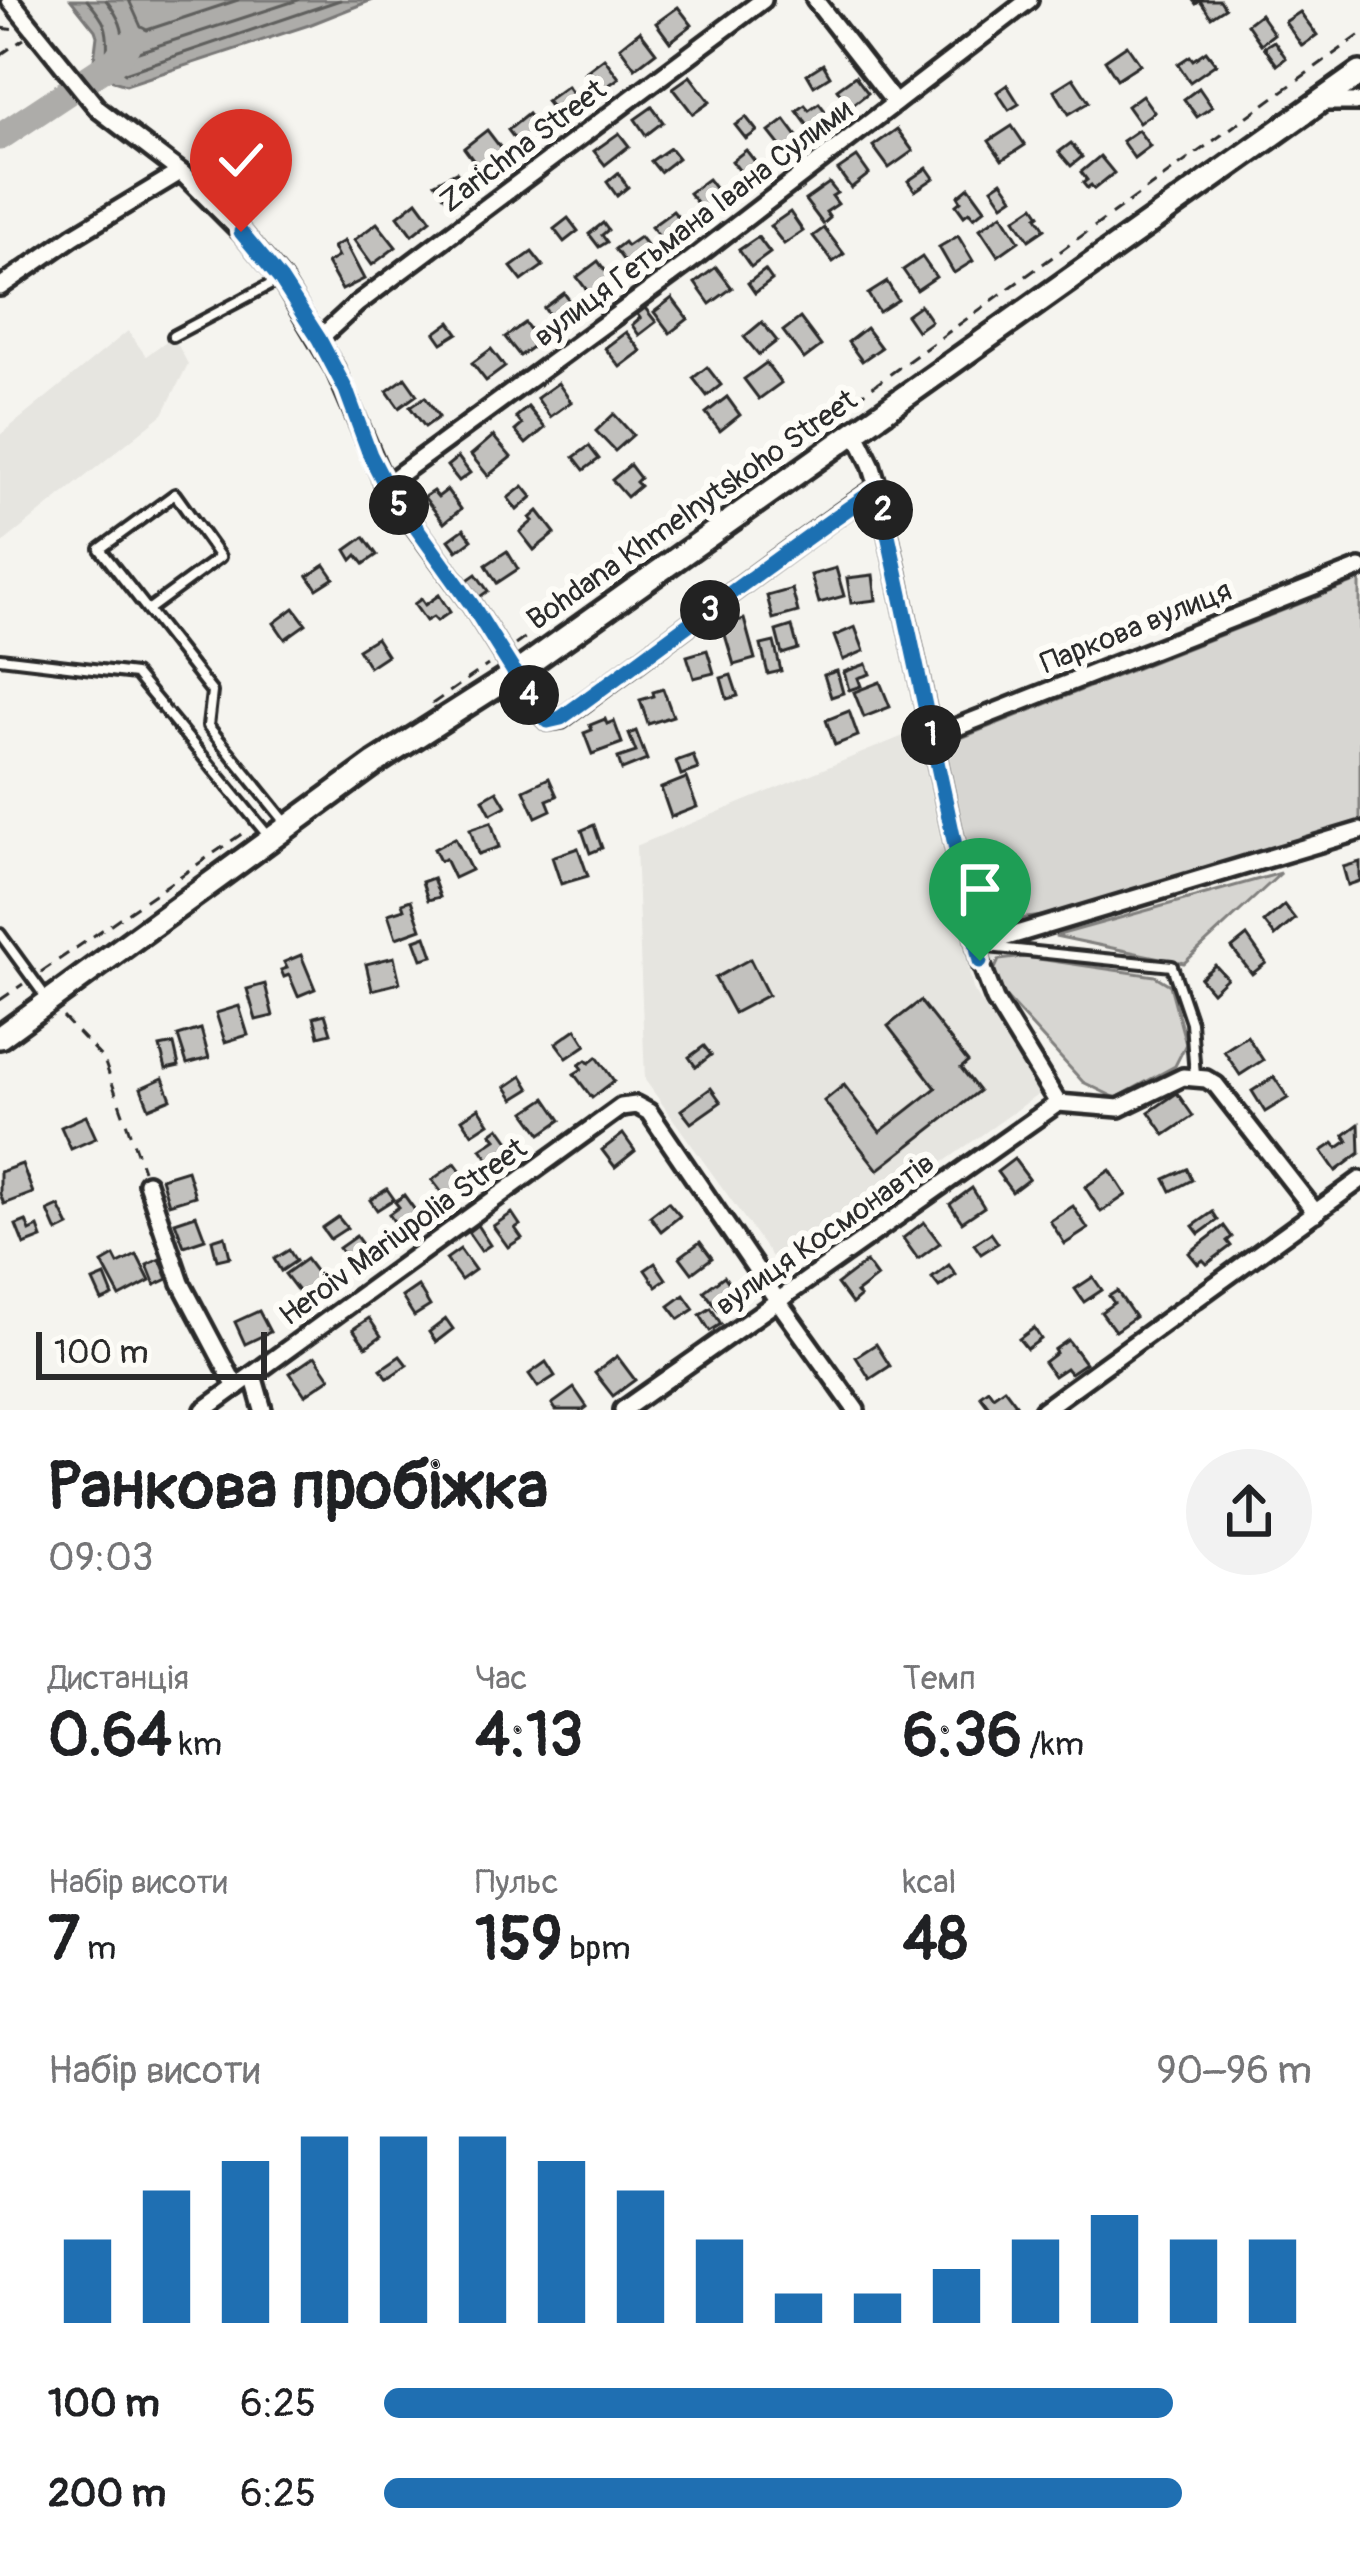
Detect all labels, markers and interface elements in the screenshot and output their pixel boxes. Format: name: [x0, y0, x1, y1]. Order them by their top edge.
street label: Zarichna Street: [433, 71, 614, 221]
street label: вулиця Гетьмана Івана Сулими: [526, 91, 860, 355]
pin: [190, 109, 292, 232]
icon: check: [208, 127, 274, 193]
street label: Bohdana Khmelnytskoho Street: [520, 381, 865, 638]
pin: 5: [369, 475, 429, 535]
pin: 2: [853, 480, 913, 540]
text: 5: [390, 484, 408, 525]
text: 2: [874, 489, 892, 530]
street label: Паркова вулиця: [1035, 572, 1237, 682]
pin: 3: [680, 580, 740, 640]
text: 3: [701, 589, 719, 630]
pin: 4: [499, 665, 559, 725]
text: 4: [519, 674, 539, 715]
pin: 1: [901, 705, 961, 765]
text: 1: [925, 714, 937, 755]
pin: [929, 838, 1031, 961]
icon: arrive: [947, 856, 1013, 922]
street label: Heroiv Mariupolia Street: [272, 1129, 534, 1334]
street label: вулиця Космонавтів: [708, 1144, 942, 1324]
scale bar: [36, 1326, 267, 1379]
text: 100 m: [54, 1332, 148, 1373]
text: Ранкова пробіжка: [48, 1446, 548, 1529]
button: share: [1186, 1449, 1312, 1575]
text: 09:03: [48, 1533, 154, 1582]
text: Дистанція: [48, 1658, 189, 1699]
text: Час: [475, 1658, 527, 1699]
text: Темп: [903, 1658, 976, 1699]
text: 0.64: [48, 1699, 172, 1774]
text: 4:13: [475, 1699, 583, 1774]
text: 6:36: [903, 1699, 1022, 1774]
text: km: [172, 1724, 222, 1765]
text: /km: [1022, 1724, 1084, 1765]
text: Набір висоти: [48, 1862, 227, 1903]
text: Пульс: [475, 1862, 559, 1903]
text: kcal: [903, 1862, 956, 1903]
text: 7: [48, 1903, 80, 1978]
text: 159: [475, 1903, 562, 1978]
text: 48: [903, 1903, 968, 1978]
text: m: [80, 1928, 116, 1969]
text: bpm: [562, 1928, 630, 1969]
text: Набір висоти: [48, 2046, 260, 2095]
text: 90–96 m: [1156, 2046, 1312, 2095]
text: 100 m: [48, 2379, 160, 2428]
text: 6:25: [240, 2379, 316, 2428]
text: 200 m: [48, 2469, 166, 2518]
text: 6:25: [240, 2469, 316, 2518]

